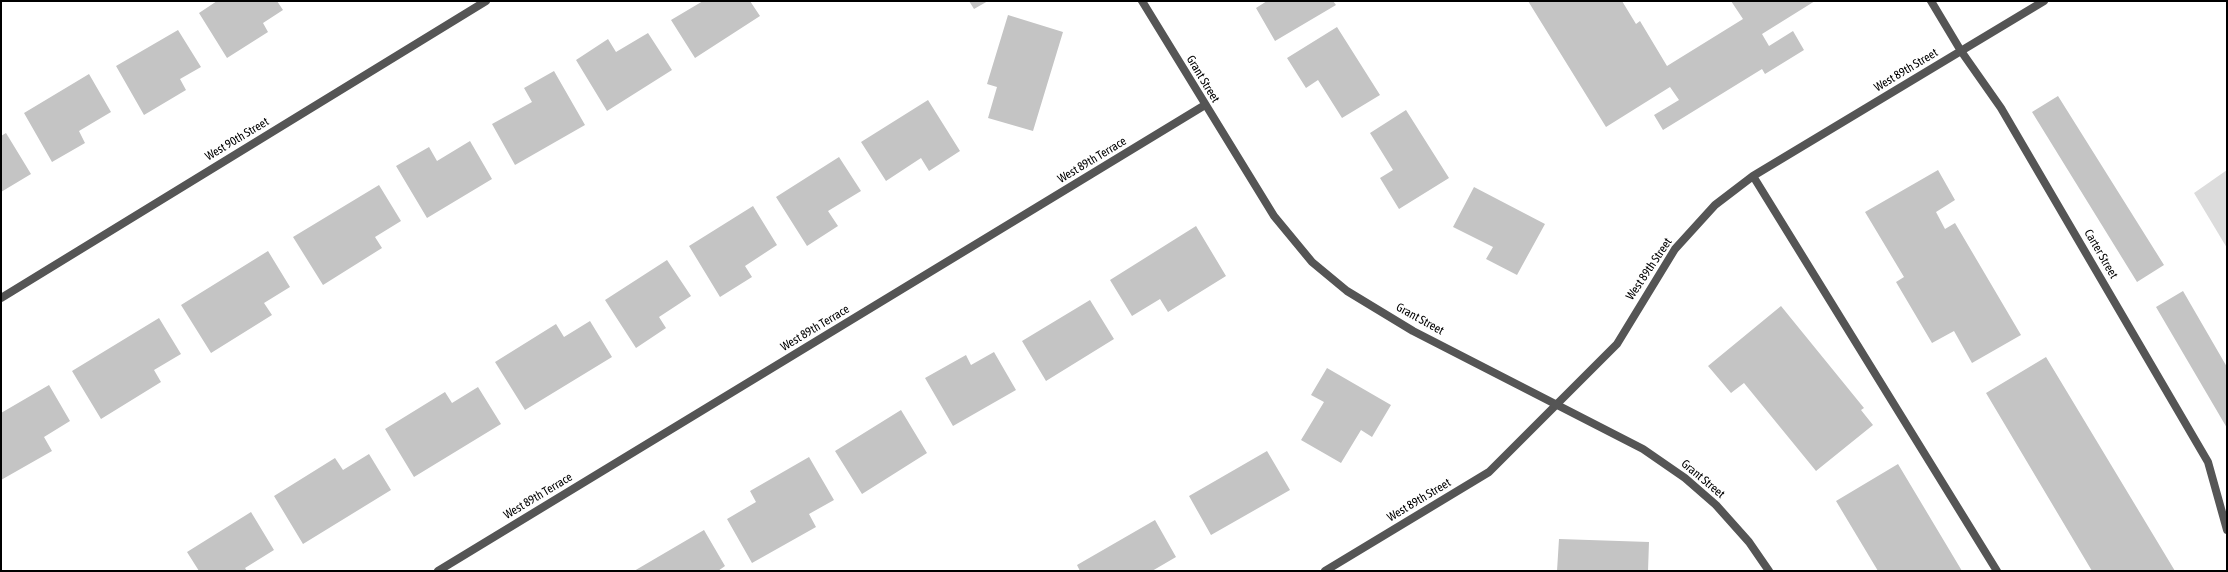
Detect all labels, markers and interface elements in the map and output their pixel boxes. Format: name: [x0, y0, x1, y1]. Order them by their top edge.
street label: West 89th Street: [1872, 45, 1940, 95]
street label: Grant Street: [1183, 53, 1223, 105]
street label: West 90th Street: [203, 114, 271, 164]
street label: West 89th Terrace: [1055, 134, 1129, 186]
street label: Carter Street: [2081, 227, 2121, 281]
street label: West 89th Street: [1623, 235, 1675, 303]
street label: Grant Street: [1394, 300, 1446, 338]
street label: West 89th Terrace: [778, 302, 852, 354]
street label: Grant Street: [1678, 457, 1728, 501]
street label: West 89th Terrace: [501, 470, 575, 522]
street label: West 89th Street: [1385, 475, 1453, 525]

